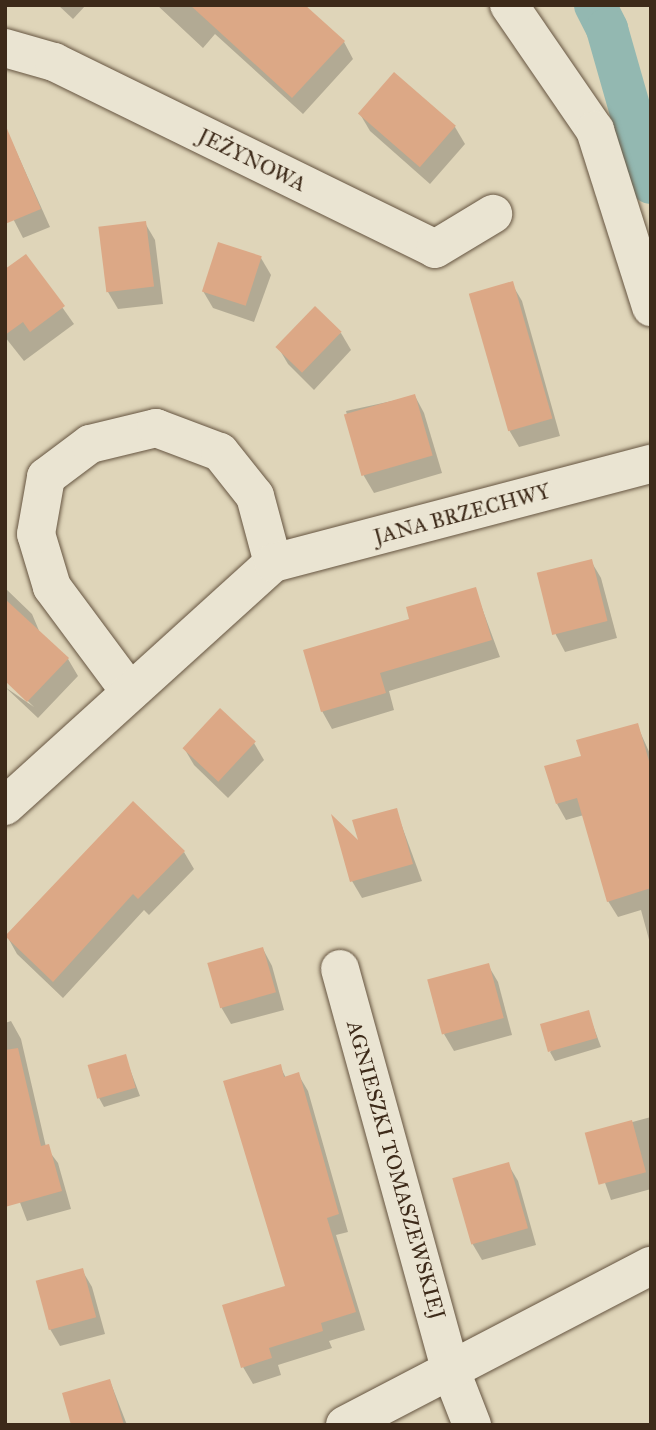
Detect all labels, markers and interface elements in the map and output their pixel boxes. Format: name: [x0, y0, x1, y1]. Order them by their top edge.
street label: JEŻYNOWA: [194, 123, 310, 197]
street label: JANA BRZECHWY: [371, 478, 553, 550]
street label: AGNIESZKI TOMASZEWSKIEJ: [341, 1018, 451, 1322]

